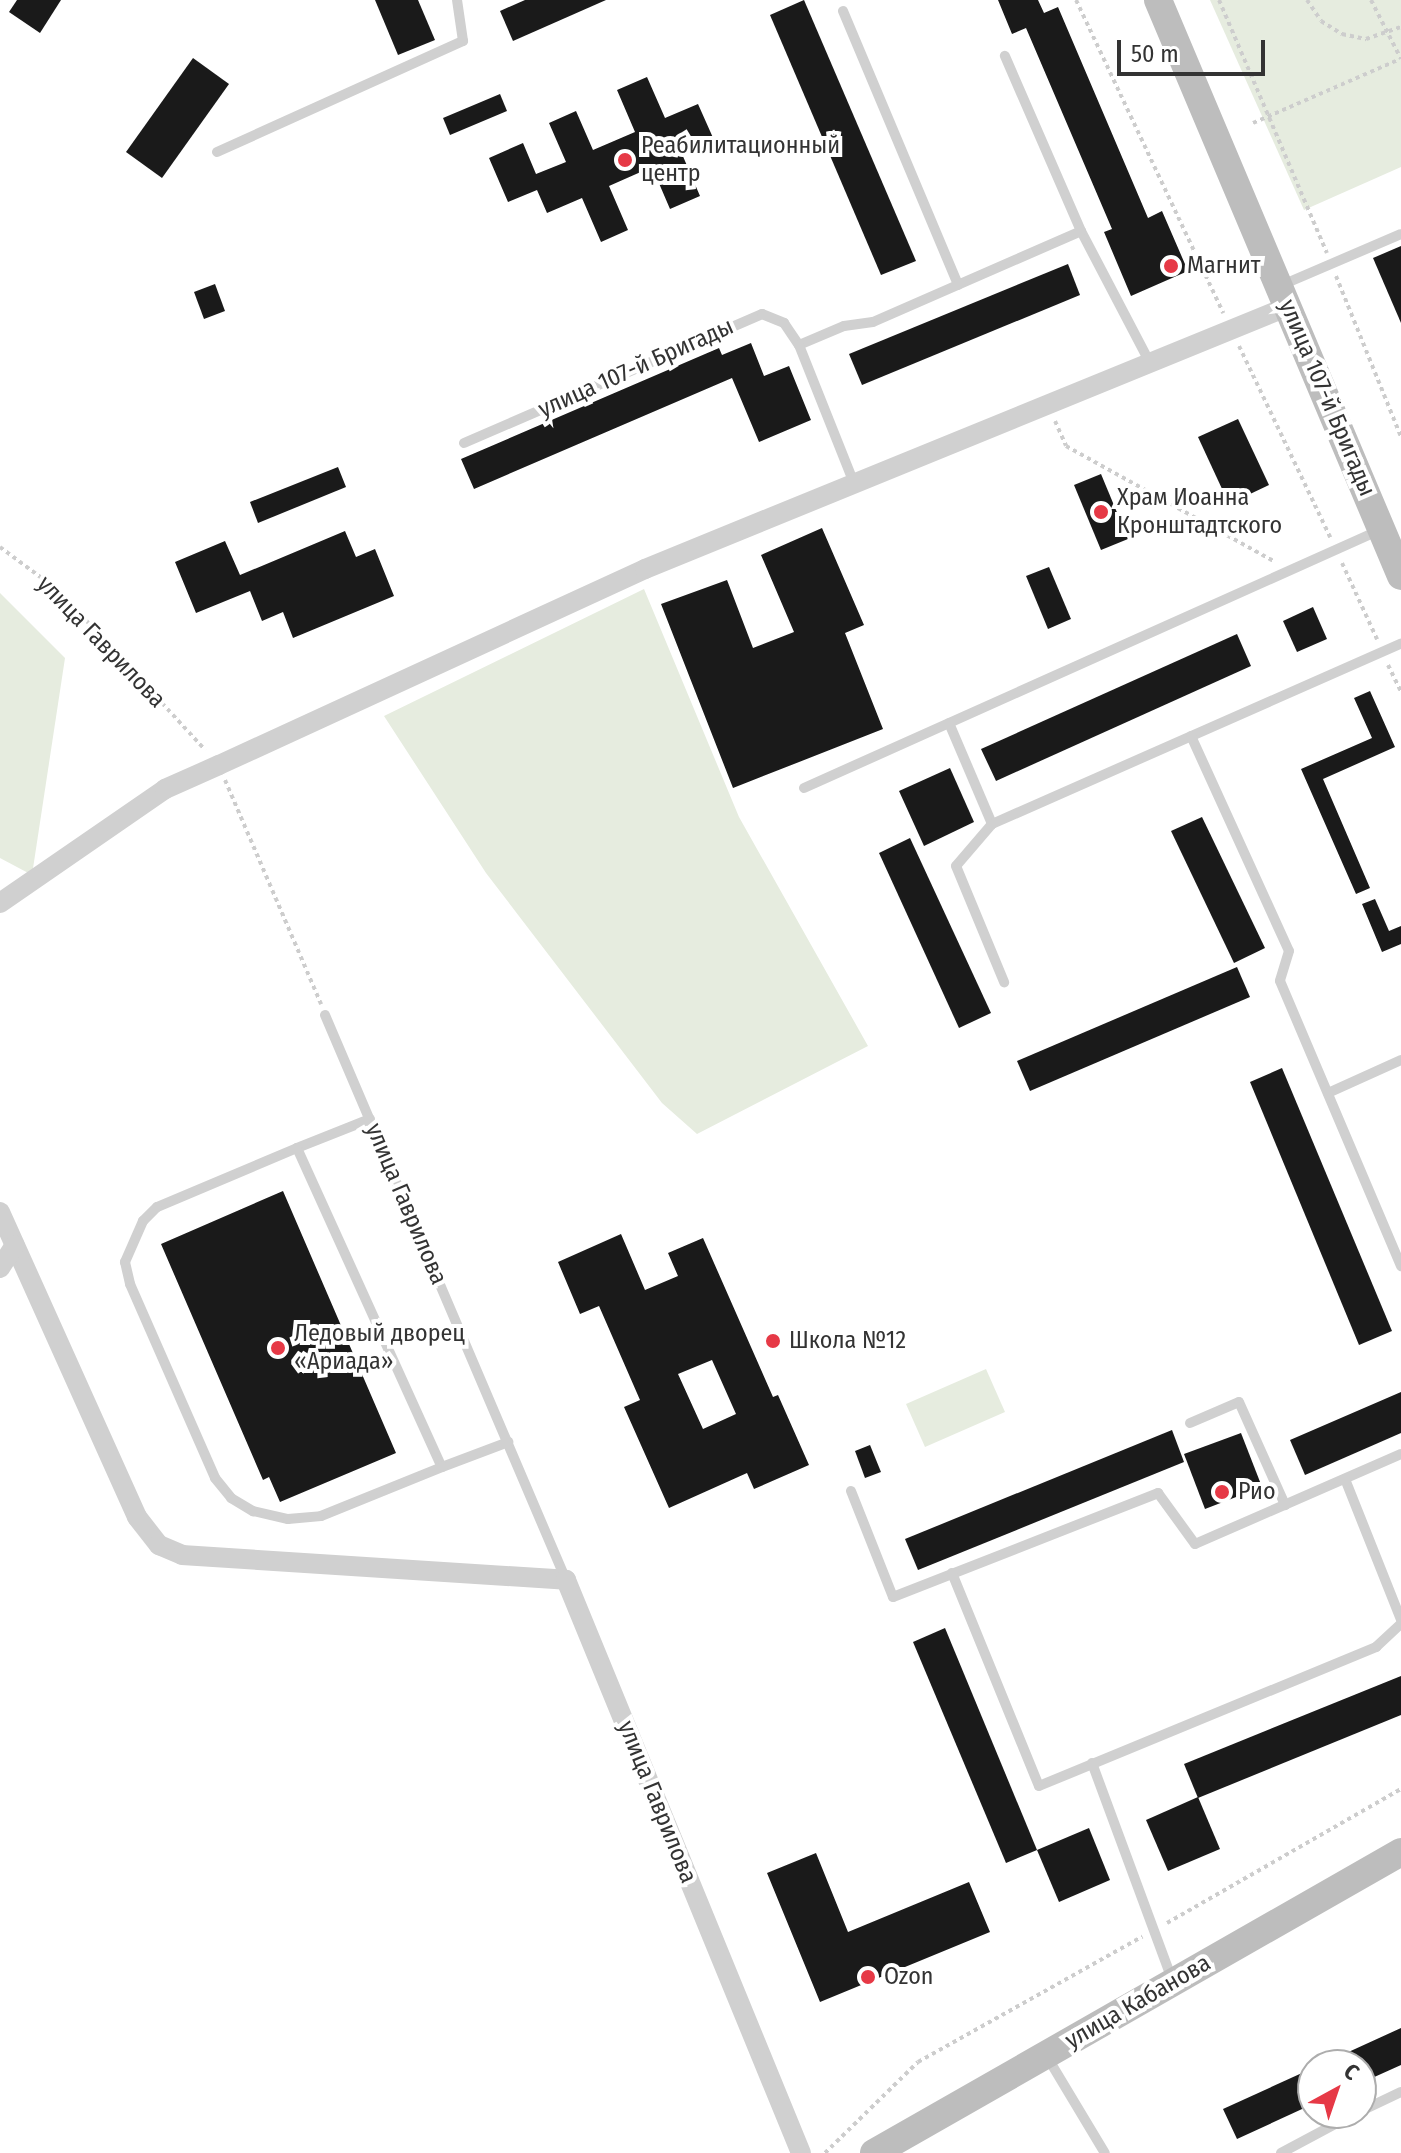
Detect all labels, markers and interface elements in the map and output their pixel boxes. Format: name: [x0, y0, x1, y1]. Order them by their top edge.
scale bar: [1121, 24, 1269, 74]
text: 50 m: [1131, 40, 1179, 68]
place label: Реабилитационный центр: [641, 132, 840, 188]
marker: Реабилитационный центр: [616, 151, 634, 169]
place label: Магнит: [1187, 252, 1261, 280]
marker: Магнит: [1162, 257, 1180, 275]
street label: улица 107-й Бригады: [1273, 295, 1381, 501]
street label: улица 107-й Бригады: [534, 312, 738, 424]
place label: Храм Иоанна Кронштадтского: [1117, 484, 1282, 540]
marker: Храм Иоанна Кронштадтского: [1092, 503, 1110, 521]
street label: улица Гаврилова: [31, 570, 171, 714]
street label: улица Гаврилова: [359, 1119, 453, 1289]
place label: Ледовый дворец «Ариада»: [294, 1320, 465, 1376]
place label: Школа №12: [789, 1327, 906, 1355]
marker: Школа №12: [764, 1332, 782, 1350]
marker: Ледовый дворец «Ариада»: [269, 1339, 287, 1357]
place label: Рио: [1238, 1478, 1276, 1506]
marker: Рио: [1213, 1483, 1231, 1501]
street label: улица Гаврилова: [611, 1717, 703, 1887]
street label: улица Кабанова: [1060, 1949, 1216, 2055]
place label: Ozon: [884, 1963, 933, 1991]
marker: Ozon: [859, 1968, 877, 1986]
north arrow: [1297, 2049, 1377, 2129]
text: С: [1338, 2058, 1365, 2086]

